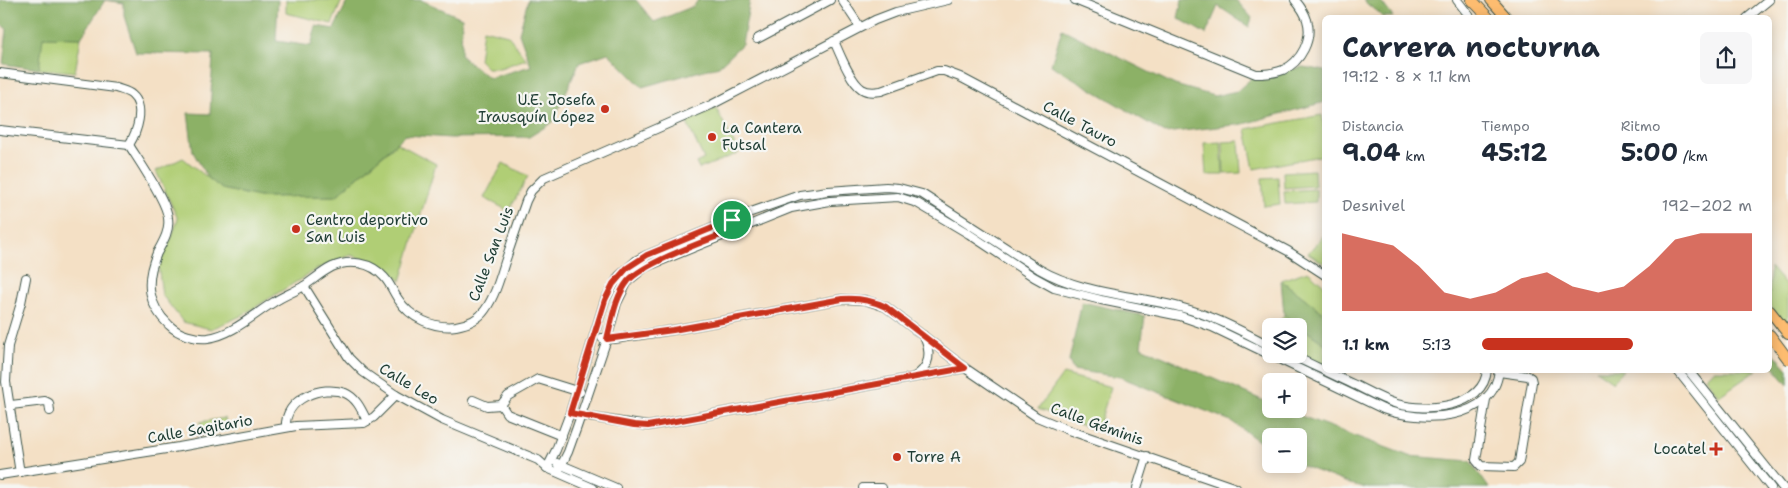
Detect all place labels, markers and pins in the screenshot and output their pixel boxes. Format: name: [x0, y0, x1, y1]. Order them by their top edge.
place label: U.E. Josefa Irausquín López: [478, 90, 596, 127]
marker: U.E. Josefa Irausquín López: [599, 103, 611, 115]
place label: La Cantera Futsal: [722, 118, 802, 155]
marker: La Cantera Futsal: [706, 131, 718, 143]
pin: [711, 199, 753, 241]
place label: Centro deportivo San Luis: [306, 210, 428, 247]
marker: Centro deportivo San Luis: [290, 223, 302, 235]
place label: Locatel: [1654, 439, 1706, 459]
marker: Locatel: [1710, 443, 1722, 455]
place label: Torre A: [907, 447, 961, 467]
marker: Torre A: [891, 451, 903, 463]

